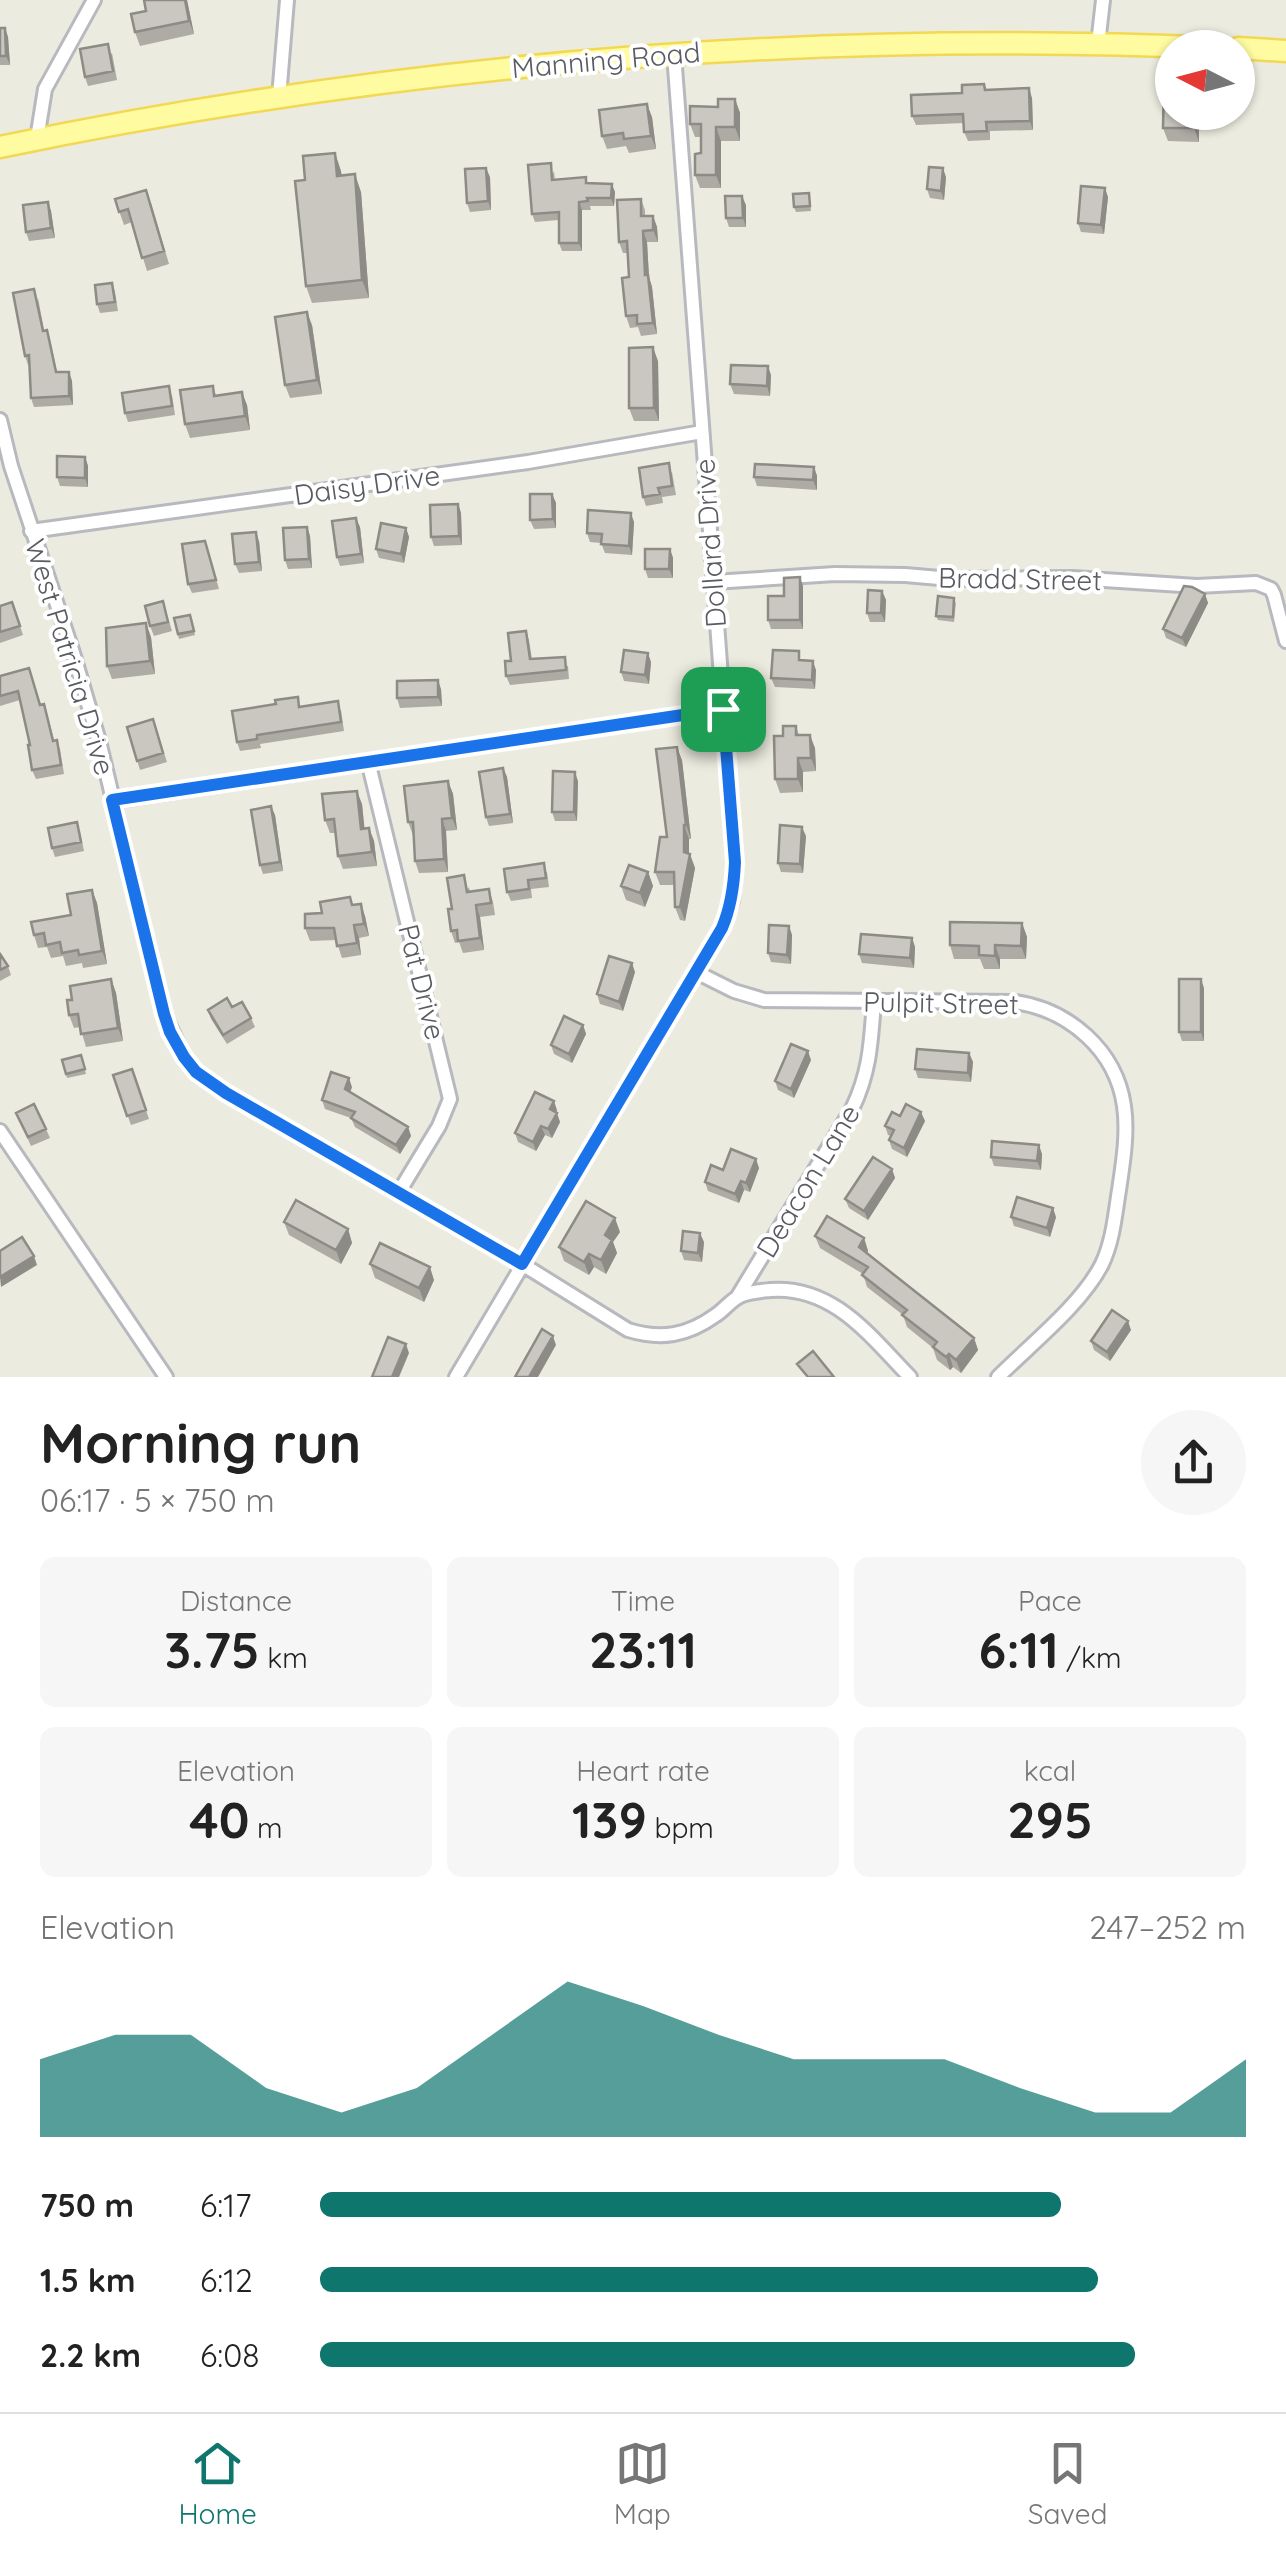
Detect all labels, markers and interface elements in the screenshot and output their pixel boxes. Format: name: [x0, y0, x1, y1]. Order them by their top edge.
north arrow: [1155, 30, 1255, 130]
map controls: [1155, 30, 1255, 130]
street label: Manning Road: [510, 34, 702, 85]
street label: Daisy Drive: [292, 457, 442, 512]
street label: Dollard Drive: [686, 457, 733, 629]
street label: West Patricia Drive: [18, 535, 123, 779]
street label: Bradd Street: [938, 560, 1102, 597]
pin: [681, 667, 766, 752]
icon: arrive: [696, 682, 751, 737]
street label: Pat Drive: [391, 920, 454, 1043]
street label: Pulpit Street: [863, 984, 1019, 1021]
street label: Deacon Lane: [748, 1098, 867, 1264]
text: Morning run: [40, 1408, 361, 1477]
button: share: [1141, 1410, 1246, 1515]
text: 06:17 · 5 × 750 m: [40, 1480, 275, 1520]
text: Distance: [180, 1583, 292, 1618]
text: Time: [611, 1583, 675, 1618]
text: Pace: [1018, 1583, 1082, 1618]
text: 3.75: [164, 1618, 260, 1681]
text: 23:11: [589, 1618, 697, 1681]
text: 6:11: [979, 1618, 1059, 1681]
text: km: [260, 1640, 308, 1675]
text: /km: [1059, 1640, 1121, 1675]
text: Elevation: [177, 1753, 295, 1788]
text: Heart rate: [576, 1753, 710, 1788]
text: kcal: [1024, 1753, 1076, 1788]
text: 40: [189, 1788, 249, 1851]
text: 139: [572, 1788, 647, 1851]
text: 295: [1007, 1788, 1093, 1851]
text: m: [249, 1810, 283, 1845]
text: bpm: [647, 1810, 714, 1845]
text: Elevation: [40, 1907, 175, 1947]
text: 247–252 m: [1089, 1907, 1246, 1947]
text: 750 m: [40, 2185, 134, 2225]
text: 6:17: [200, 2185, 251, 2225]
text: 1.5 km: [40, 2260, 136, 2300]
text: 6:12: [200, 2260, 253, 2300]
text: 2.2 km: [40, 2335, 141, 2375]
text: 6:08: [200, 2335, 260, 2375]
tab: Home: [178, 2436, 257, 2531]
tab: Map: [614, 2436, 671, 2531]
tab: Saved: [1028, 2436, 1108, 2531]

